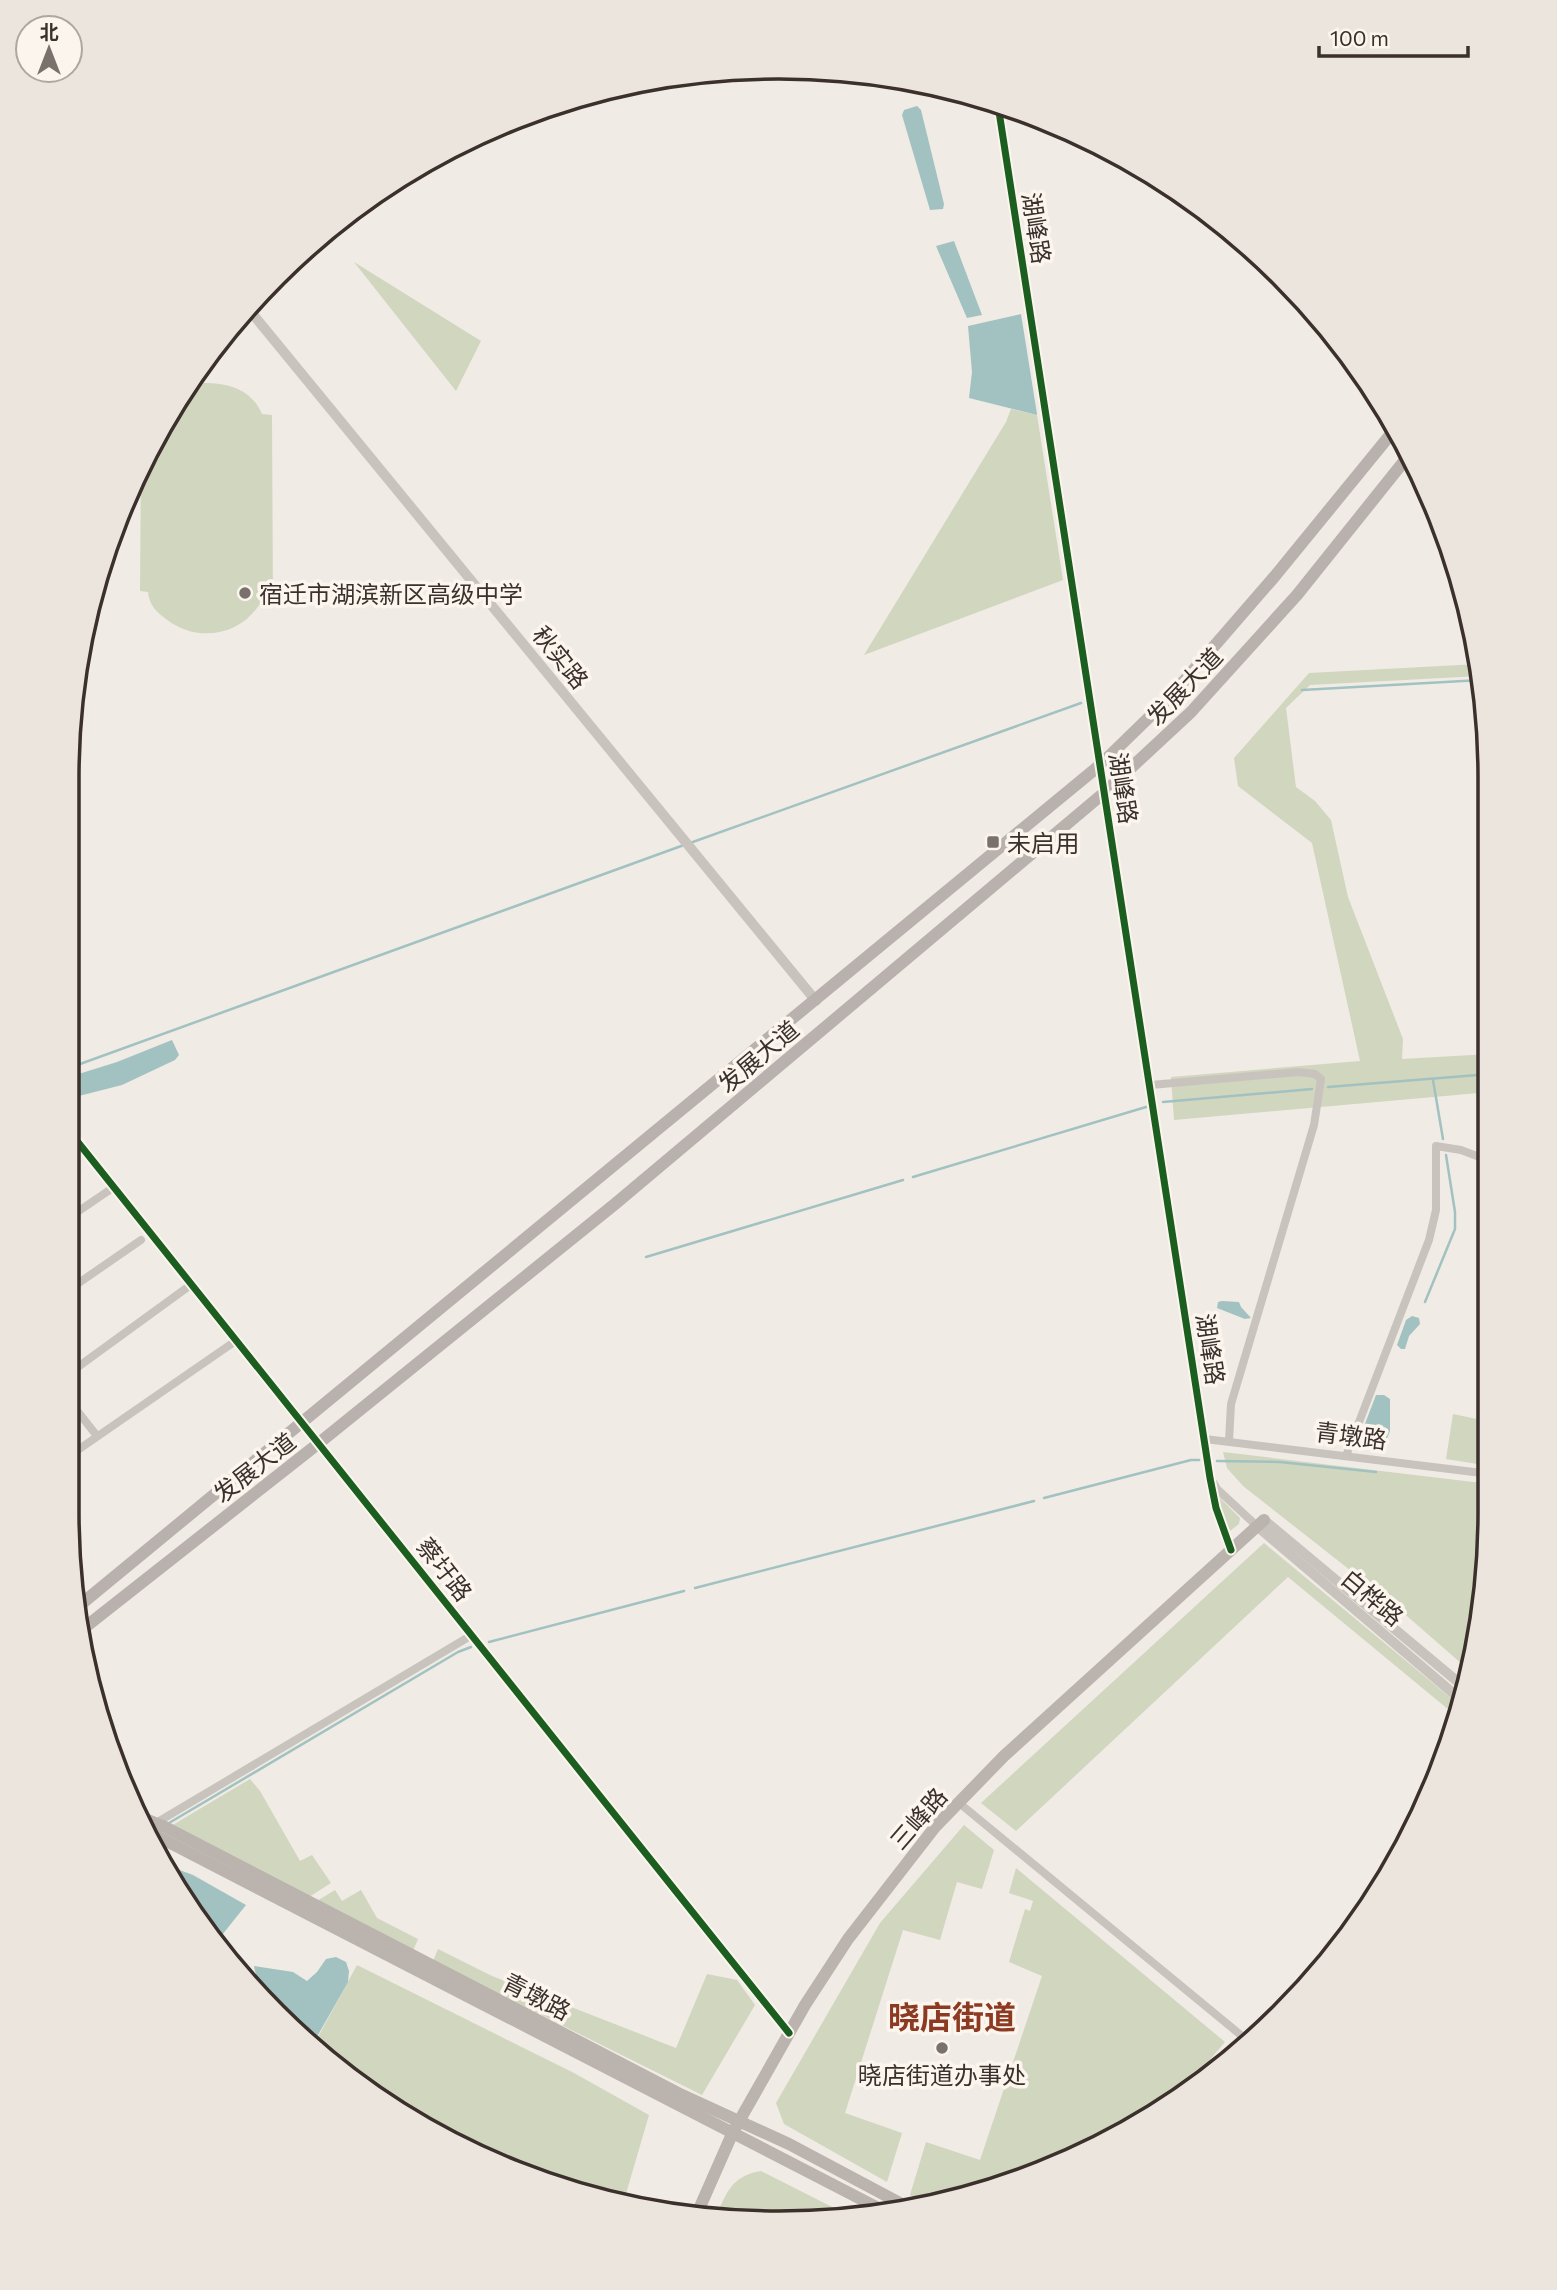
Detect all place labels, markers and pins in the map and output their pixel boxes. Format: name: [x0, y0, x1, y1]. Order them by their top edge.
place label: 宿迁市湖滨新区高级中学: [259, 579, 523, 608]
marker: 宿迁市湖滨新区高级中学: [237, 585, 253, 601]
place label: 未启用: [1007, 828, 1079, 857]
marker: 未启用: [985, 834, 1001, 850]
marker: 晓店街道办事处: [934, 2040, 950, 2056]
place label: 晓店街道办事处: [858, 2060, 1026, 2089]

